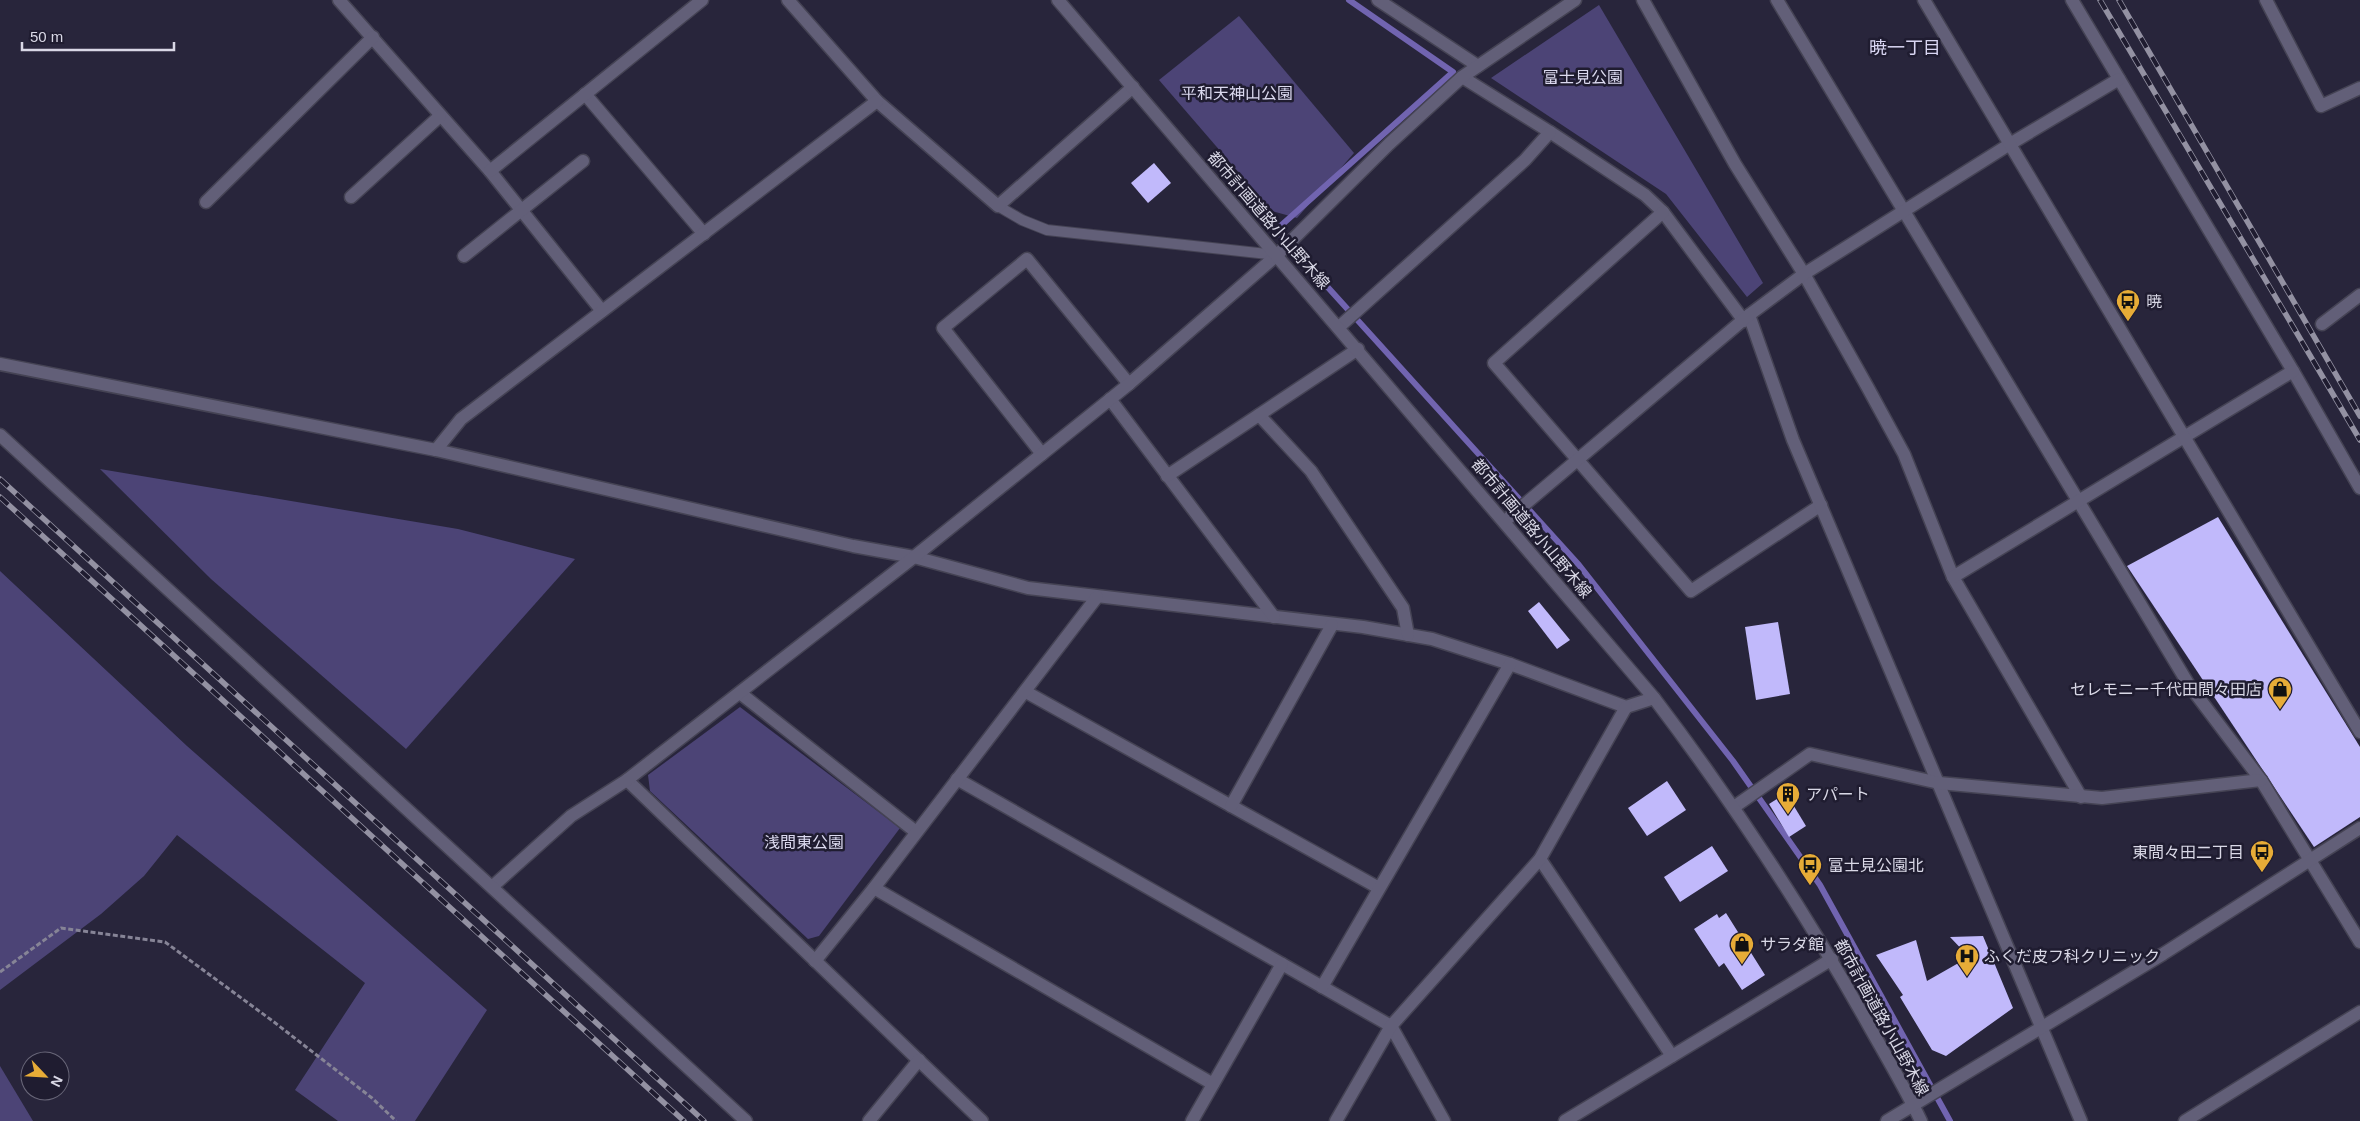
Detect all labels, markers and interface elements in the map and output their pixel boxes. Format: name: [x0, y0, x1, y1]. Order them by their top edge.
scale bar: [22, 20, 175, 52]
text: 50 m: [30, 28, 63, 45]
district label: 暁一丁目: [1869, 38, 1941, 58]
park label: 富士見公園: [1543, 69, 1623, 86]
park label: 平和天神山公園: [1181, 85, 1293, 102]
street label: 都市計画道路小山野木線: [1204, 148, 1333, 292]
bus stop icon: 暁: [2115, 288, 2141, 322]
place label: 暁: [2146, 293, 2162, 310]
street label: 都市計画道路小山野木線: [1469, 455, 1595, 601]
shop icon: セレモニー千代田間々田店: [2267, 676, 2293, 710]
place label: セレモニー千代田間々田店: [2070, 681, 2262, 698]
building icon: アパート: [1775, 781, 1801, 815]
place label: アパート: [1806, 786, 1870, 803]
park label: 浅間東公園: [764, 834, 844, 851]
bus stop icon: 東間々田二丁目: [2249, 839, 2275, 873]
place label: 東間々田二丁目: [2132, 844, 2244, 861]
bus stop icon: 富士見公園北: [1797, 852, 1823, 886]
place label: 富士見公園北: [1828, 857, 1924, 874]
shop icon: サラダ館: [1729, 931, 1755, 965]
place label: サラダ館: [1760, 936, 1824, 953]
street label: 都市計画道路小山野木線: [1831, 936, 1932, 1098]
hospital icon: ふくだ皮フ科クリニック: [1954, 943, 1980, 977]
place label: ふくだ皮フ科クリニック: [1984, 948, 2160, 965]
north arrow: [20, 1051, 70, 1101]
text: N: [47, 1074, 66, 1089]

